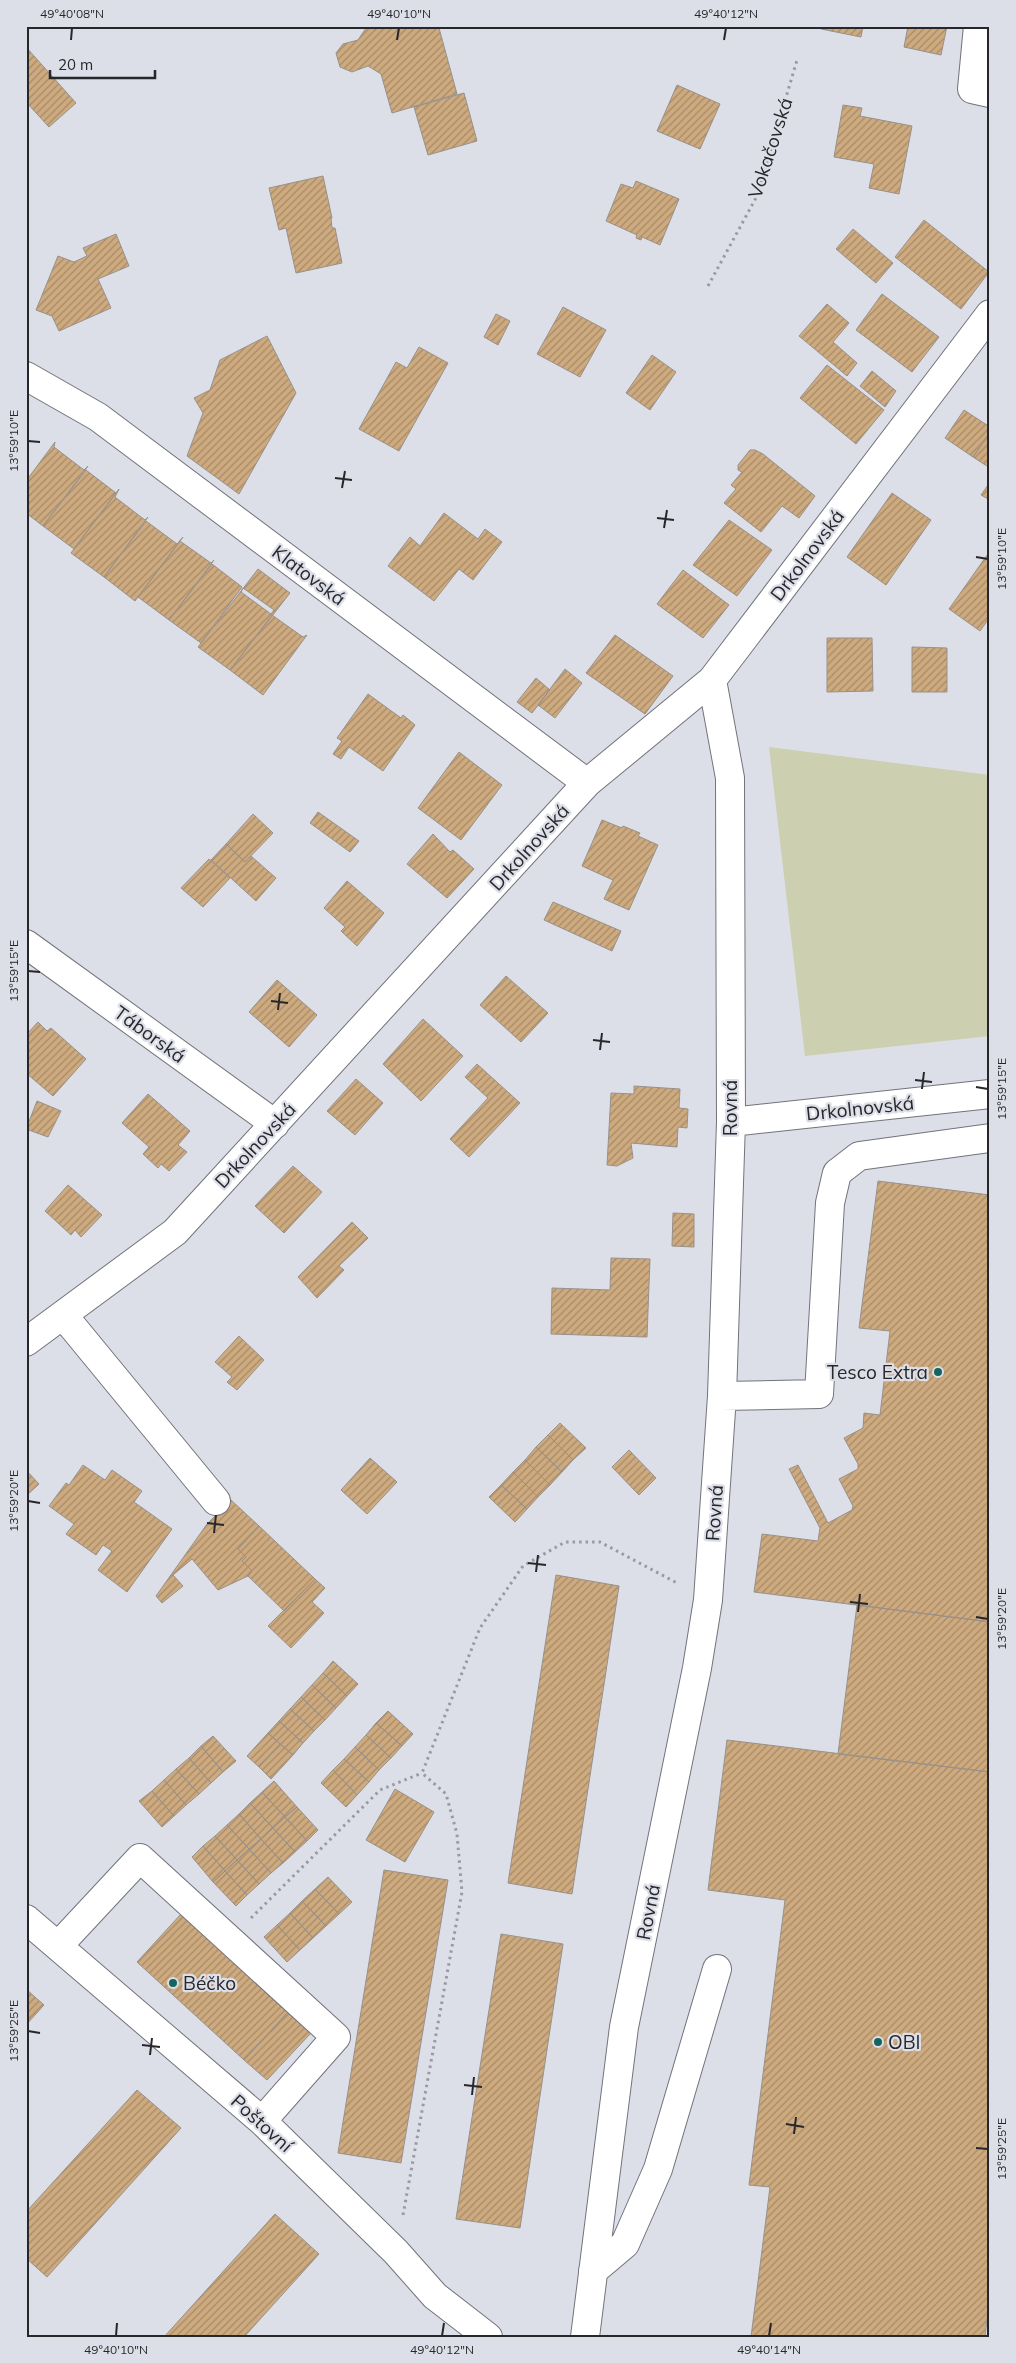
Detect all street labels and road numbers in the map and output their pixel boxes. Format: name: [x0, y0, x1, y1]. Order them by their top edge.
street label: Vokačovská: [742, 95, 798, 201]
street label: Drkolnovská: [765, 505, 849, 605]
street label: Klatovská: [268, 540, 350, 610]
street label: Drkolnovská: [484, 799, 574, 895]
street label: Táborská: [110, 1000, 190, 1068]
street label: Rovná: [718, 1080, 742, 1136]
street label: Drkolnovská: [805, 1090, 915, 1126]
street label: Drkolnovská: [209, 1097, 301, 1193]
street label: Rovná: [700, 1484, 728, 1542]
street label: Rovná: [631, 1882, 665, 1942]
street label: Poštovní: [226, 2089, 299, 2158]

